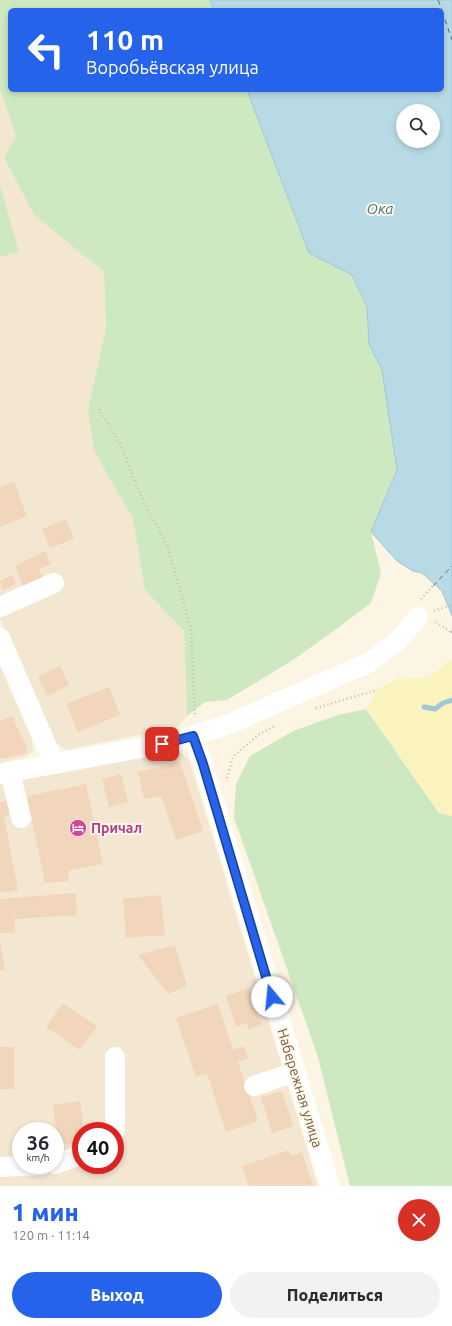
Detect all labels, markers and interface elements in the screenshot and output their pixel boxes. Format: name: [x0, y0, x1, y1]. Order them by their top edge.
icon: left: [20, 24, 72, 76]
text: 110 m: [86, 24, 164, 55]
text: Воробьёвская улица: [86, 57, 259, 77]
map controls: [396, 104, 440, 148]
button: search: [396, 104, 440, 148]
water label: Ока: [367, 200, 393, 217]
pin: [145, 727, 179, 761]
icon: arrive: [151, 733, 173, 755]
hotel icon: Причал: [68, 818, 88, 838]
place label: Причал: [91, 820, 142, 836]
position arrow: [251, 976, 293, 1018]
street label: Набережная улица: [274, 1027, 326, 1149]
speed limit sign: 40: [72, 1122, 124, 1174]
text: 36: [27, 1131, 49, 1154]
text: km/h: [26, 1152, 50, 1163]
text: 1 мин: [12, 1199, 79, 1226]
button: close: [398, 1199, 440, 1241]
text: 120 m · 11:14: [12, 1228, 90, 1242]
button: Выход: [12, 1272, 222, 1318]
button: Поделиться: [230, 1272, 440, 1318]

